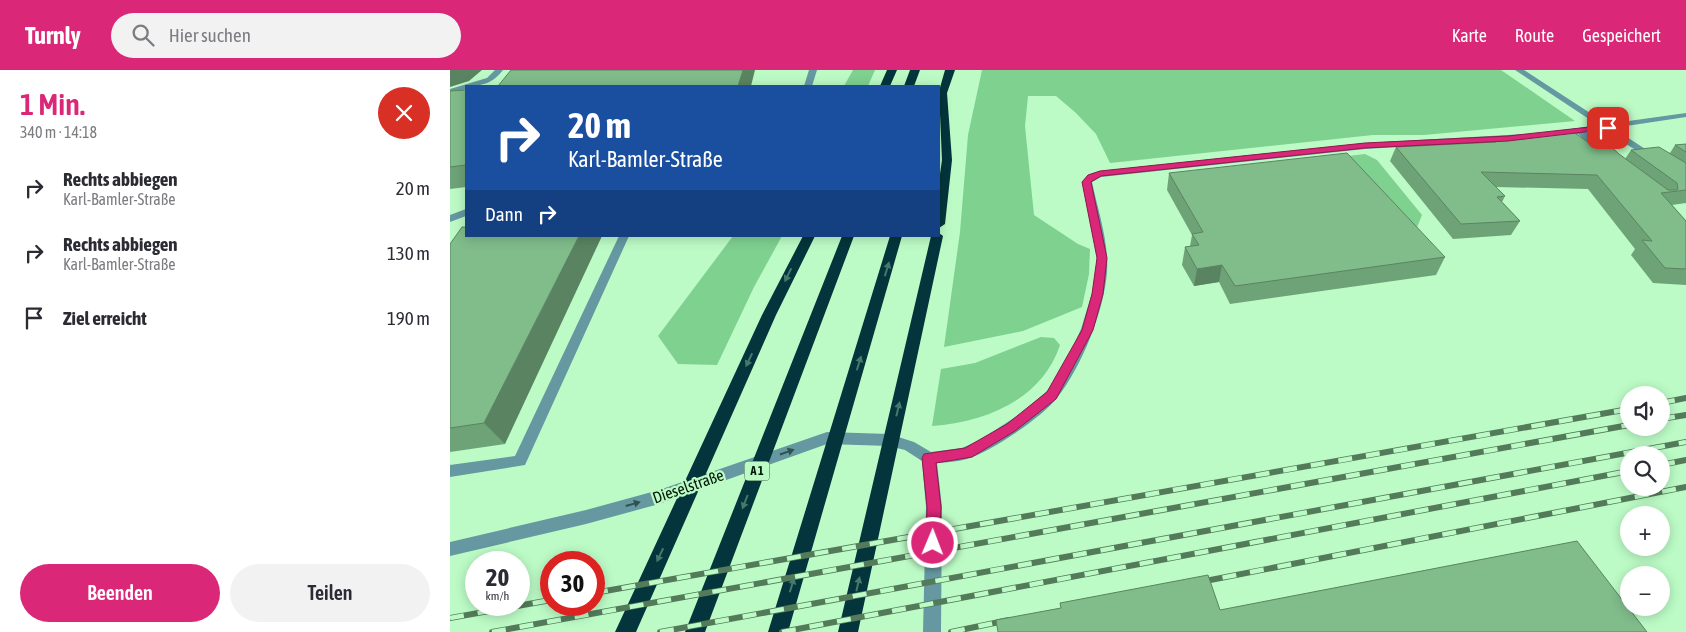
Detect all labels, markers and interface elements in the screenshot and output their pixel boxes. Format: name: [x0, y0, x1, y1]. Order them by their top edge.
search box: [111, 13, 461, 58]
icon: search: [129, 21, 157, 49]
text: Turnly: [25, 22, 81, 49]
text: Hier suchen: [169, 24, 251, 46]
text: Karte: [1452, 25, 1487, 46]
text: Route: [1515, 25, 1554, 46]
text: Gespeichert: [1582, 25, 1661, 46]
text: 1 Min.: [20, 87, 85, 121]
button: close: [378, 87, 430, 139]
icon: right: [485, 105, 550, 170]
text: 20 m: [568, 105, 631, 145]
pin: [1587, 107, 1629, 149]
icon: arrive: [1594, 114, 1622, 142]
text: 340 m · 14:18: [20, 123, 97, 141]
text: Karl-Bamler-Straße: [568, 146, 723, 172]
text: Rechts abbiegen: [63, 168, 178, 190]
icon: right: [20, 174, 48, 202]
text: 20 m: [396, 177, 430, 199]
text: Karl-Bamler-Straße: [63, 190, 175, 208]
icon: right: [533, 200, 561, 228]
text: Dann: [485, 203, 523, 225]
text: Rechts abbiegen: [63, 233, 178, 255]
icon: right: [20, 239, 48, 267]
text: 130 m: [387, 242, 430, 264]
text: Karl-Bamler-Straße: [63, 255, 175, 273]
one-way arrow: [883, 261, 891, 276]
one-way arrow: [784, 268, 792, 282]
icon: arrive: [20, 304, 48, 332]
text: Ziel erreicht: [63, 307, 147, 329]
text: 190 m: [387, 307, 430, 329]
one-way arrow: [744, 353, 752, 367]
one-way arrow: [855, 355, 863, 370]
map controls: [1620, 386, 1670, 616]
button: sound: [1620, 386, 1670, 436]
one-way arrow: [894, 401, 902, 416]
button: search: [1620, 446, 1670, 496]
one-way arrow: [780, 447, 795, 455]
road number: A 1: [744, 462, 770, 481]
street label: Dieselstraße: [650, 465, 726, 507]
one-way arrow: [741, 495, 749, 510]
one-way arrow: [626, 500, 641, 508]
button: +: [1620, 506, 1670, 556]
position arrow: [906, 516, 958, 568]
one-way arrow: [655, 548, 663, 562]
speed limit sign: 30: [540, 551, 605, 616]
text: 20: [486, 563, 509, 591]
button: Beenden: [20, 564, 220, 622]
button: Teilen: [230, 564, 430, 622]
button: −: [1620, 566, 1670, 616]
one-way arrow: [854, 577, 862, 592]
one-way arrow: [788, 578, 796, 593]
text: km/h: [486, 589, 509, 603]

